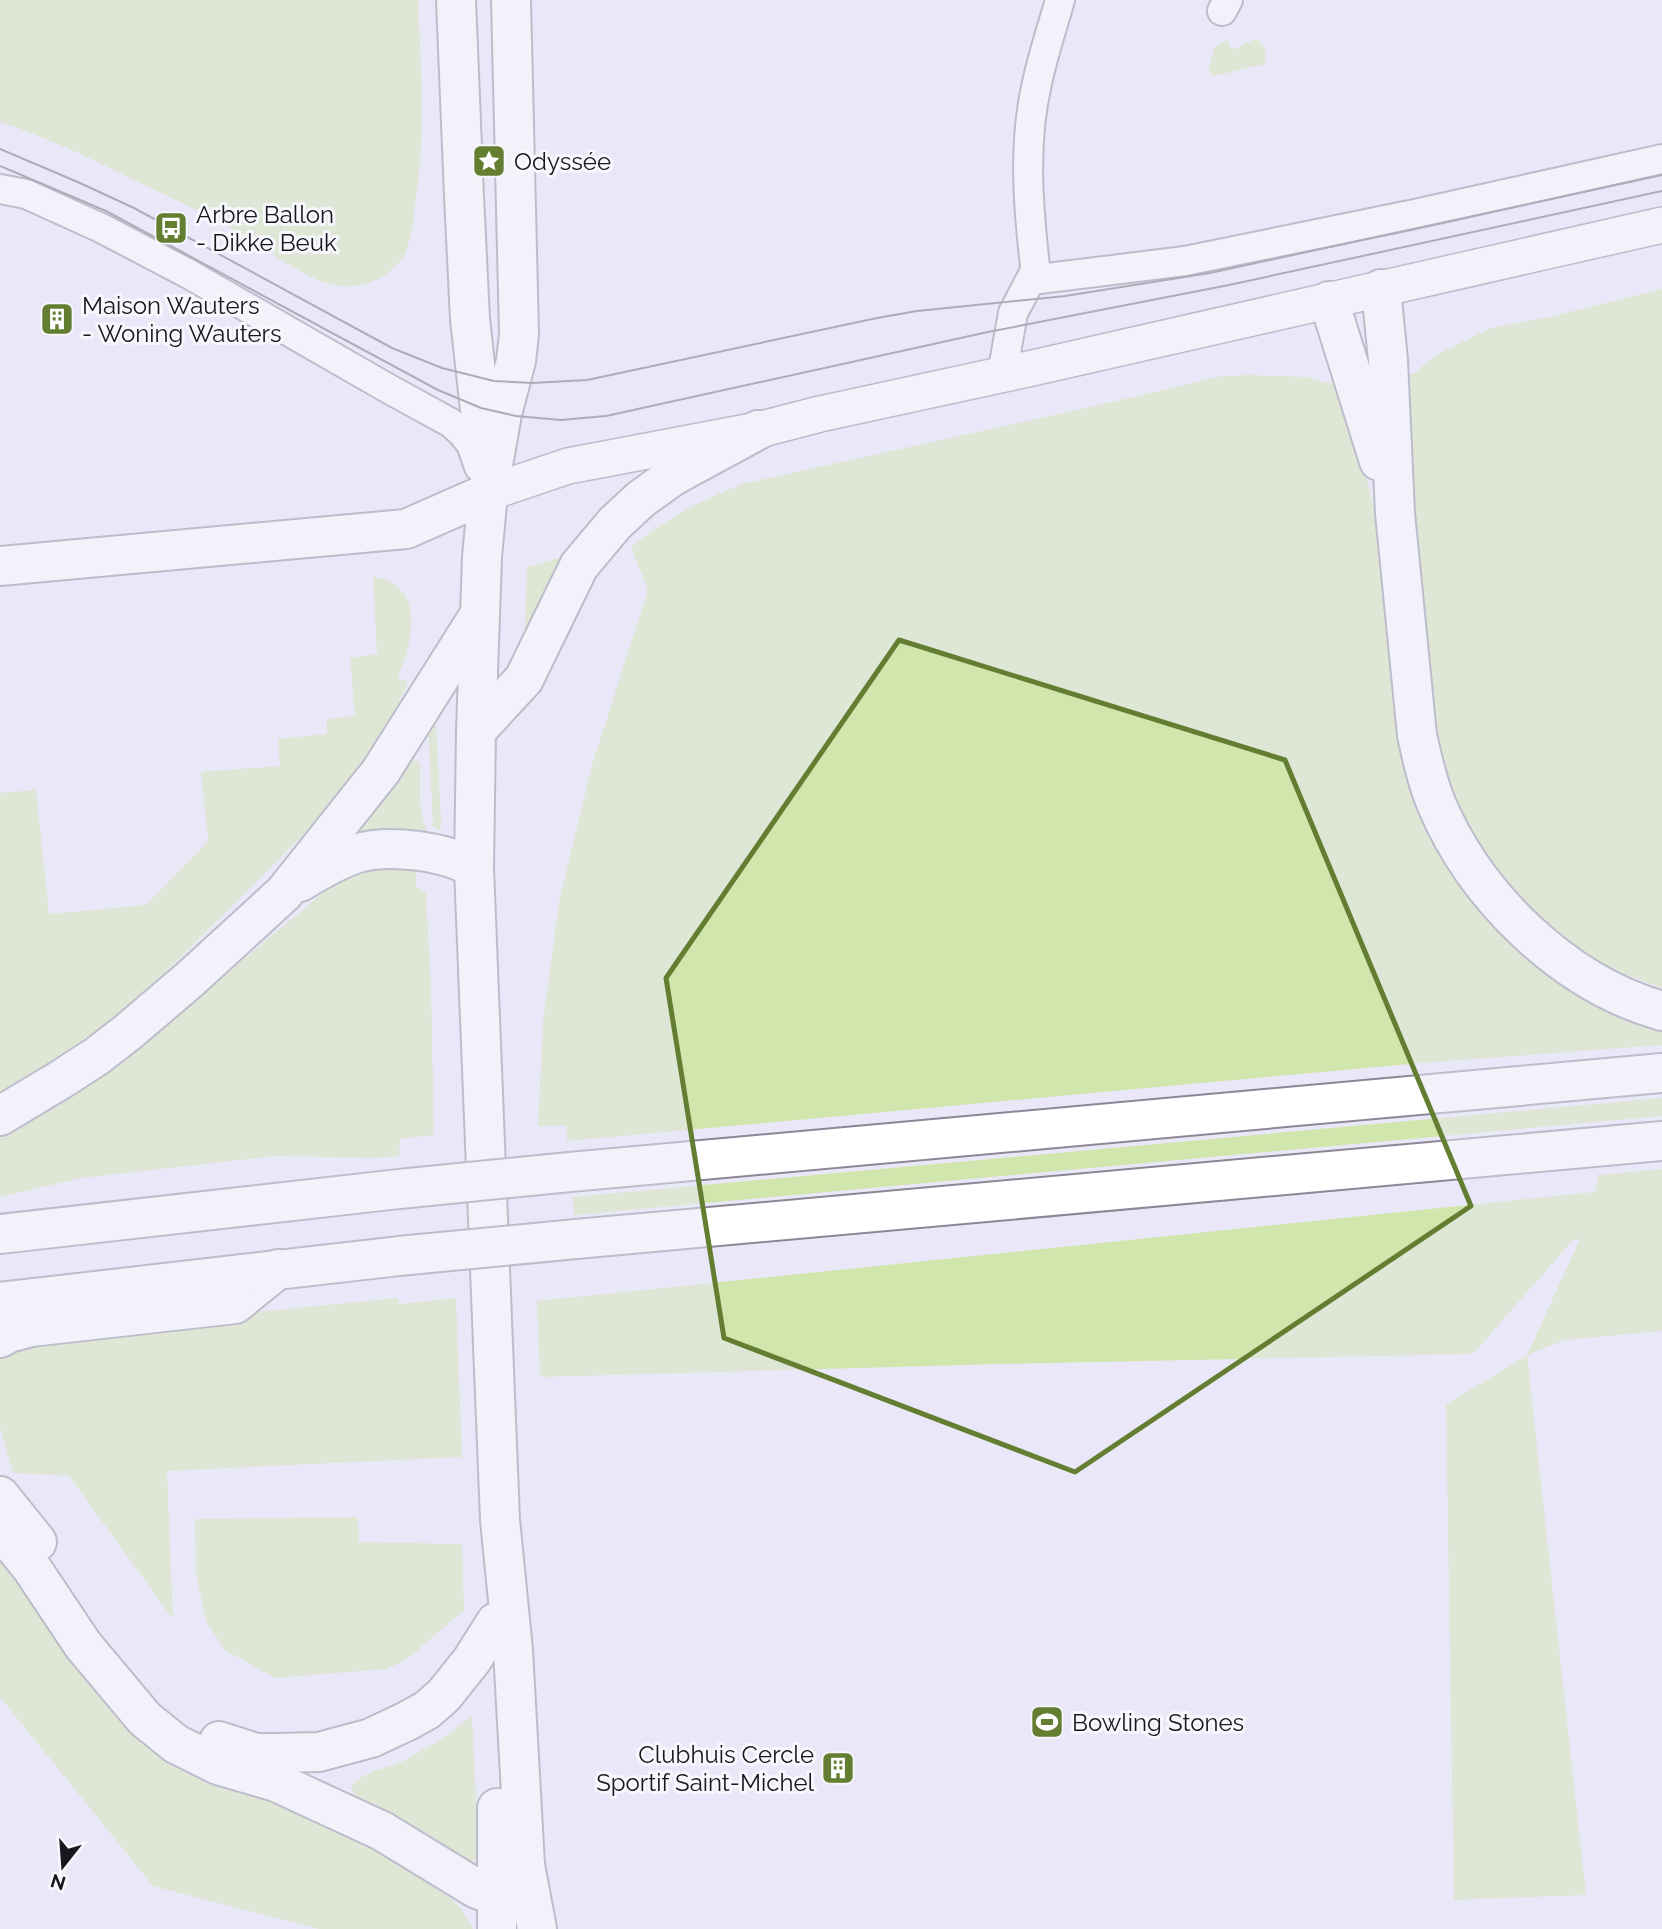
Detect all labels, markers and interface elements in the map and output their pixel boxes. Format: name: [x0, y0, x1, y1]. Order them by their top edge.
place icon: Odyssée: [470, 142, 508, 180]
place label: Odyssée: [514, 147, 611, 176]
place label: Arbre Ballon - Dikke Beuk: [196, 200, 337, 257]
bus stop icon: Arbre Ballon - Dikke Beuk: [152, 209, 190, 247]
place label: Maison Wauters - Woning Wauters: [82, 291, 282, 348]
building icon: Maison Wauters - Woning Wauters: [38, 300, 76, 338]
sports icon: Bowling Stones: [1028, 1703, 1066, 1741]
place label: Bowling Stones: [1072, 1708, 1244, 1737]
place label: Clubhuis Cercle Sportif Saint-Michel: [596, 1740, 814, 1797]
building icon: Clubhuis Cercle Sportif Saint-Michel: [819, 1749, 857, 1787]
north arrow: [28, 1831, 98, 1901]
text: N: [48, 1870, 68, 1895]

